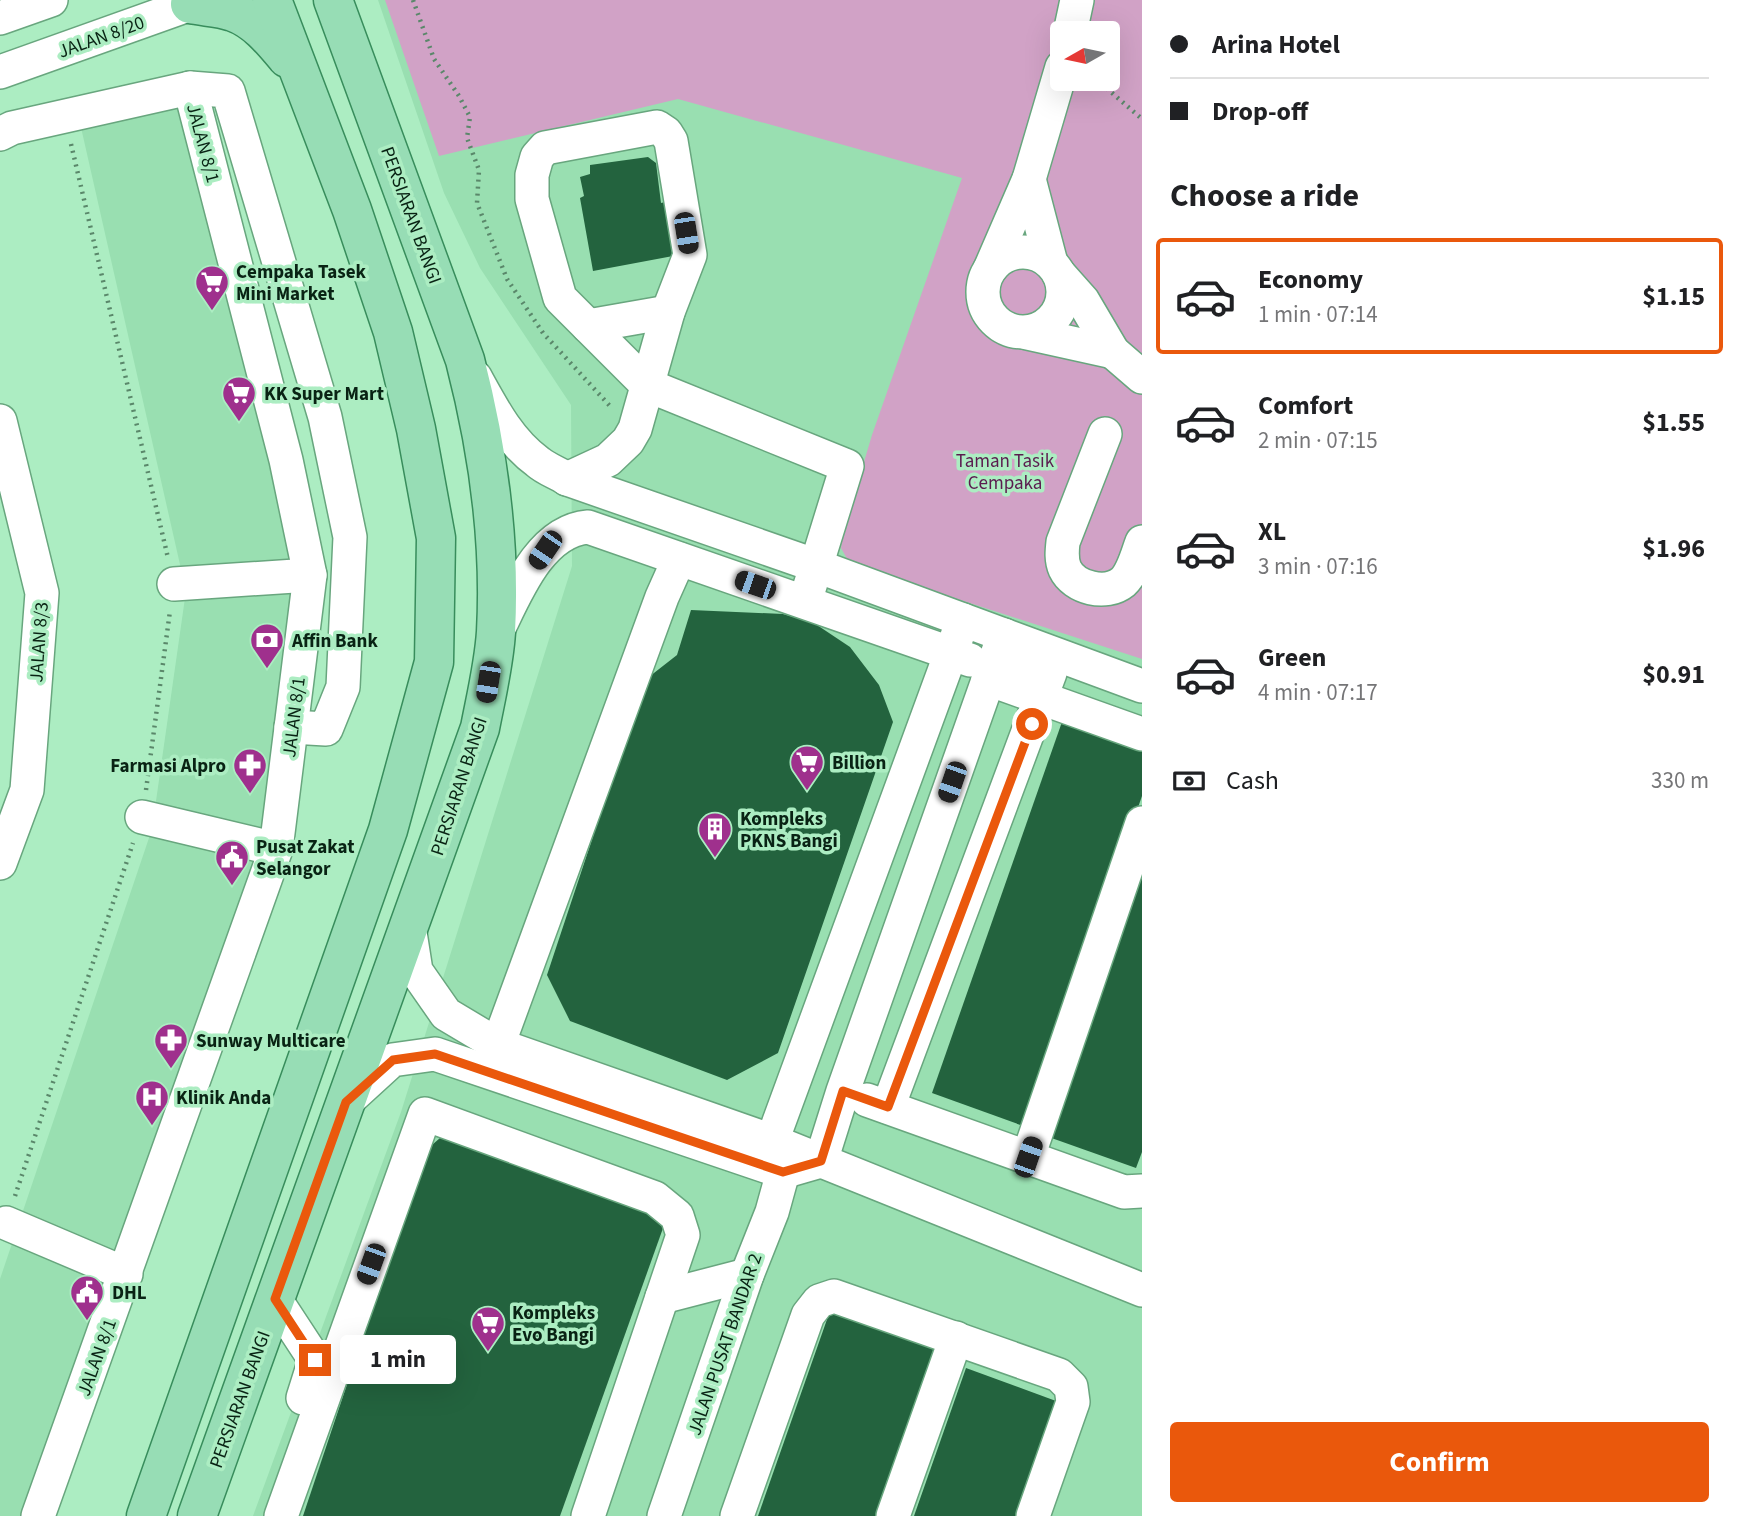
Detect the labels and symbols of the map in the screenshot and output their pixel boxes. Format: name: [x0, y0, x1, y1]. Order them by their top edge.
street label: JALAN 8/20: [55, 9, 148, 66]
north arrow: [1050, 21, 1120, 91]
street label: JALAN 8/1: [179, 101, 226, 186]
street label: PERSIARAN BANGI: [373, 143, 448, 288]
car: [673, 211, 700, 255]
place label: Cempaka Tasek Mini Market: [236, 259, 367, 308]
supermarket icon: Cempaka Tasek Mini Market: [193, 263, 231, 312]
supermarket icon: KK Super Mart: [220, 374, 258, 423]
place label: KK Super Mart: [264, 381, 384, 408]
park label: Taman Tasik Cempaka: [956, 448, 1055, 497]
car: [525, 527, 566, 573]
car: [732, 568, 779, 602]
street label: JALAN 8/3: [23, 601, 56, 683]
bank icon: Affin Bank: [248, 621, 286, 670]
place label: Affin Bank: [291, 628, 378, 655]
car: [475, 660, 502, 704]
street label: JALAN 8/1: [276, 676, 313, 759]
route start: [1016, 708, 1048, 740]
street label: PERSIARAN BANGI: [424, 714, 495, 859]
supermarket icon: Billion: [788, 743, 826, 792]
pharmacy icon: Farmasi Alpro: [231, 746, 269, 795]
place label: Billion: [832, 750, 886, 777]
place label: Farmasi Alpro: [110, 753, 226, 780]
car: [936, 759, 969, 805]
place label: Kompleks PKNS Bangi: [740, 806, 838, 855]
building icon: Kompleks PKNS Bangi: [696, 810, 734, 859]
place label: Pusat Zakat Selangor: [256, 834, 355, 883]
public building icon: Pusat Zakat Selangor: [213, 838, 251, 887]
pharmacy icon: Sunway Multicare: [152, 1021, 190, 1070]
place label: Sunway Multicare: [196, 1028, 346, 1055]
hospital icon: Klinik Anda: [133, 1078, 171, 1127]
place label: Klinik Anda: [176, 1085, 271, 1112]
car: [1012, 1134, 1045, 1180]
car: [354, 1241, 389, 1287]
street label: JALAN PUSAT BANDAR 2: [682, 1250, 769, 1439]
public building icon: DHL: [68, 1273, 106, 1322]
place label: DHL: [112, 1280, 147, 1307]
place label: Kompleks Evo Bangi: [512, 1300, 595, 1349]
supermarket icon: Kompleks Evo Bangi: [469, 1304, 507, 1353]
street label: JALAN 8/1: [71, 1315, 124, 1400]
street label: PERSIARAN BANGI: [203, 1327, 278, 1472]
callout: 1 min: [340, 1336, 455, 1384]
route end: [299, 1344, 331, 1376]

